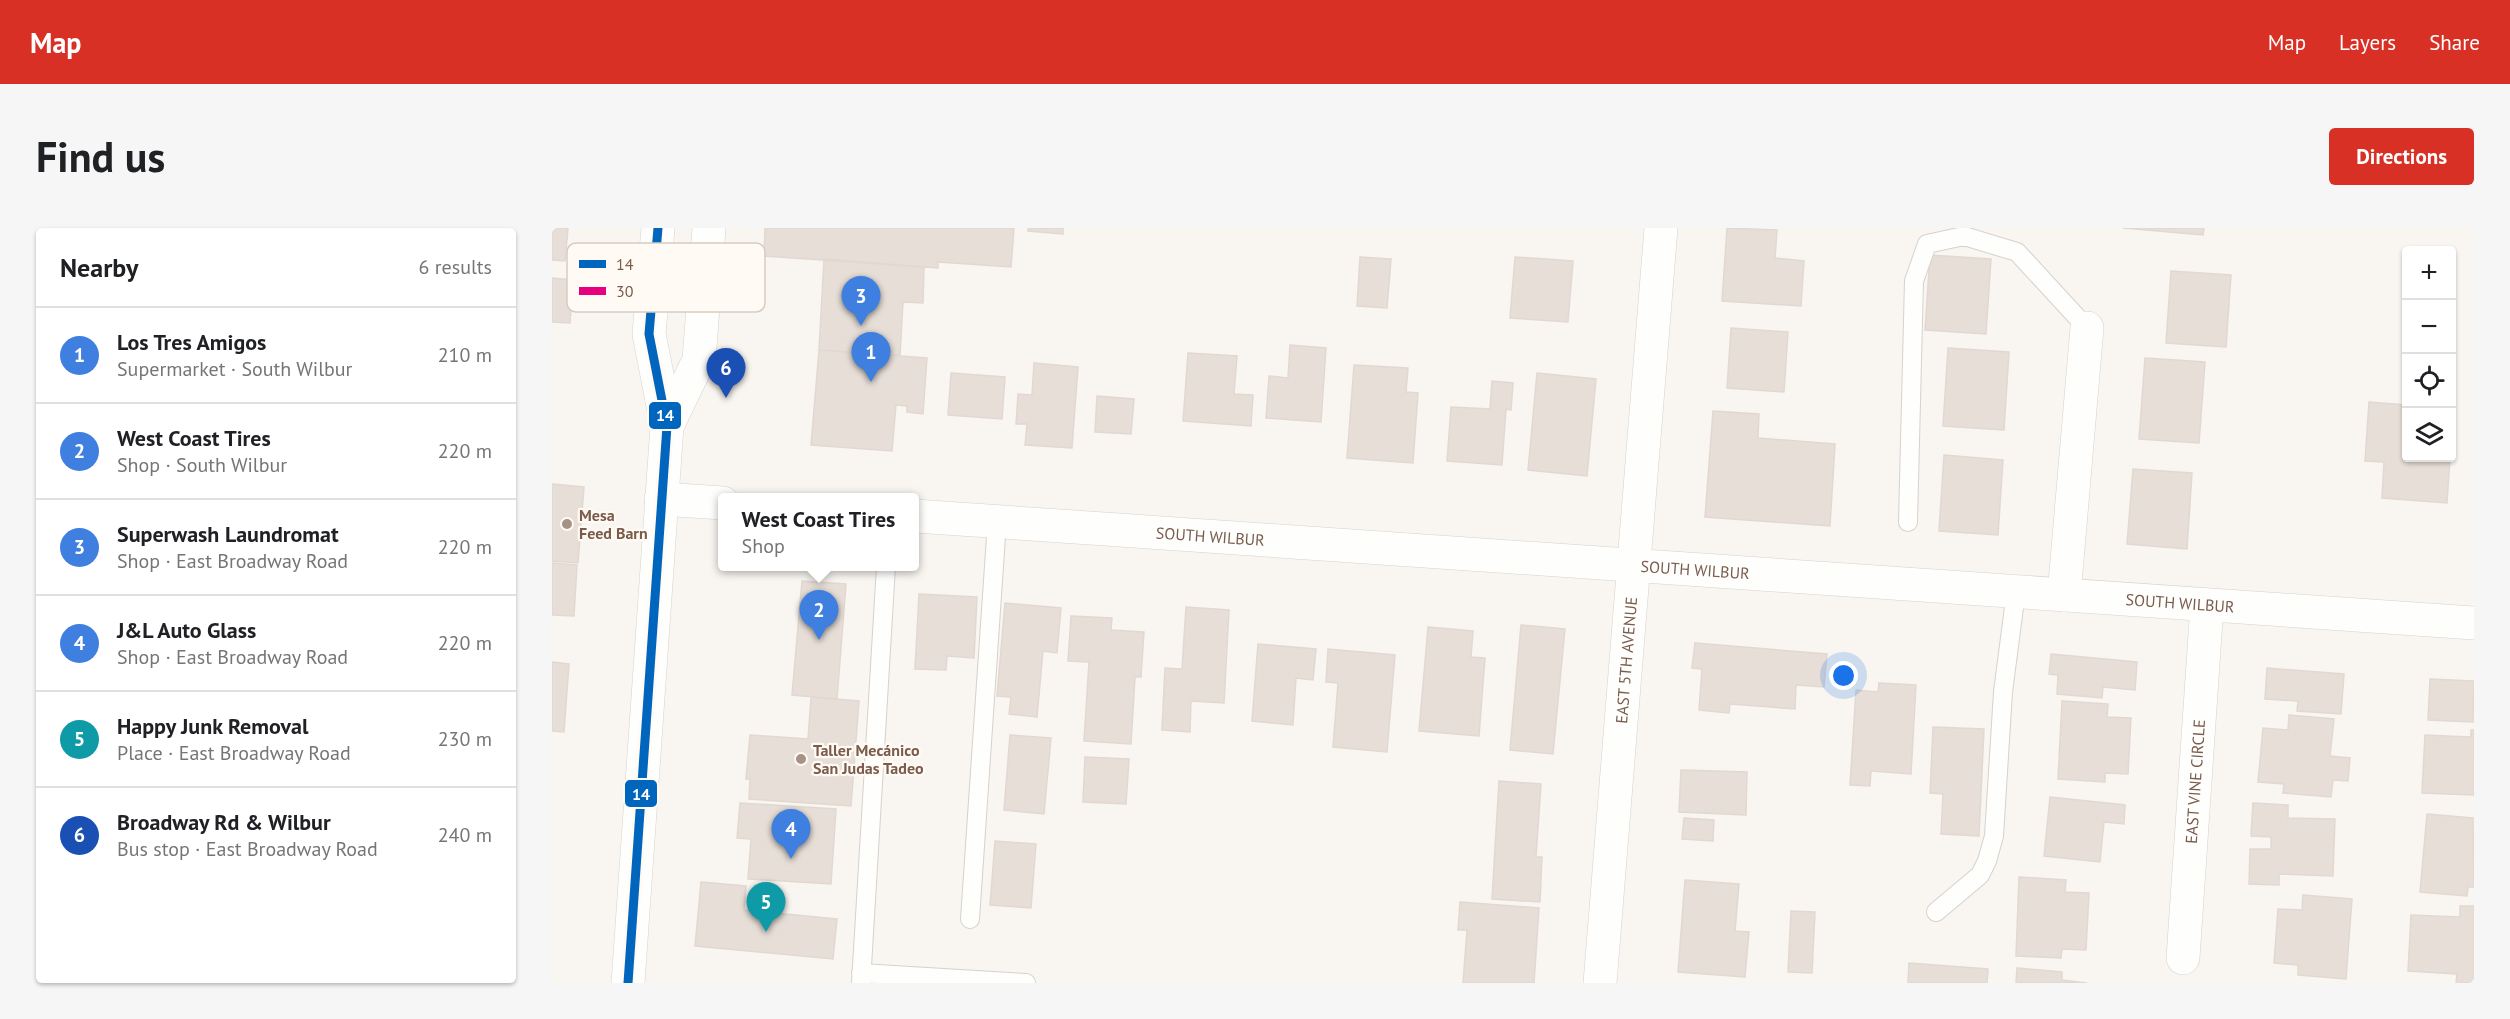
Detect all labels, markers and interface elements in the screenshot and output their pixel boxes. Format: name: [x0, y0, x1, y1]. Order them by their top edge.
text: Map: [30, 24, 81, 61]
text: Map: [2268, 29, 2306, 56]
text: Layers: [2339, 29, 2396, 56]
text: Share: [2429, 29, 2480, 56]
button: Directions: [2329, 128, 2474, 185]
text: Find us: [36, 129, 165, 184]
legend: [567, 243, 765, 312]
map controls: [2402, 246, 2456, 462]
button: +: [2402, 246, 2456, 300]
text: Nearby: [60, 251, 138, 284]
text: 6 results: [419, 254, 492, 280]
text: 14: [616, 254, 634, 274]
pin: 3: [842, 276, 880, 326]
text: 30: [616, 281, 634, 301]
button: −: [2402, 300, 2456, 354]
text: Los Tres Amigos: [117, 328, 266, 356]
pin: 1: [852, 332, 890, 382]
text: 1: [74, 342, 85, 368]
text: 210 m: [438, 342, 492, 368]
pin: 6: [706, 348, 746, 398]
button: locate: [2402, 354, 2456, 408]
text: Supermarket · South Wilbur: [117, 356, 352, 382]
line badge: 14: [648, 401, 682, 430]
text: 14: [656, 405, 674, 425]
button: layers: [2402, 408, 2456, 462]
text: West Coast Tires: [117, 424, 271, 452]
text: 2: [74, 438, 85, 464]
text: 220 m: [438, 438, 492, 464]
text: Shop · South Wilbur: [117, 452, 287, 478]
popup: [718, 493, 919, 571]
place label: Mesa Feed Barn: [579, 505, 648, 543]
text: West Coast Tires: [742, 505, 895, 533]
marker: Mesa Feed Barn: [560, 517, 574, 531]
text: Superwash Laundromat: [117, 520, 339, 548]
street label: SOUTH WILBUR: [1155, 523, 1265, 550]
text: Shop: [742, 533, 785, 559]
text: 3: [74, 534, 85, 560]
text: 220 m: [438, 534, 492, 560]
text: Shop · East Broadway Road: [117, 548, 348, 574]
street label: SOUTH WILBUR: [1640, 556, 1750, 583]
street label: SOUTH WILBUR: [2125, 589, 2235, 617]
pin: 2: [800, 590, 838, 640]
street label: EAST 5TH AVENUE: [1611, 596, 1641, 724]
text: J&L Auto Glass: [117, 616, 256, 644]
text: 4: [74, 630, 85, 656]
text: 220 m: [438, 630, 492, 656]
text: Shop · East Broadway Road: [117, 644, 348, 670]
your location: [1829, 661, 1858, 690]
text: Happy Junk Removal: [117, 712, 308, 740]
street label: EAST VINE CIRCLE: [2181, 719, 2209, 844]
text: 5: [74, 726, 85, 752]
text: 230 m: [438, 726, 492, 752]
text: Place · East Broadway Road: [117, 740, 351, 766]
place label: Taller Mecánico San Judas Tadeo: [813, 740, 924, 778]
marker: Taller Mecánico San Judas Tadeo: [794, 752, 808, 766]
line badge: 14: [624, 779, 658, 808]
text: 14: [632, 784, 650, 804]
text: Broadway Rd & Wilbur: [117, 808, 331, 836]
pin: 4: [772, 810, 810, 859]
text: 6: [74, 822, 85, 848]
text: 240 m: [438, 822, 492, 848]
text: Bus stop · East Broadway Road: [117, 836, 378, 862]
pin: 5: [746, 882, 786, 932]

